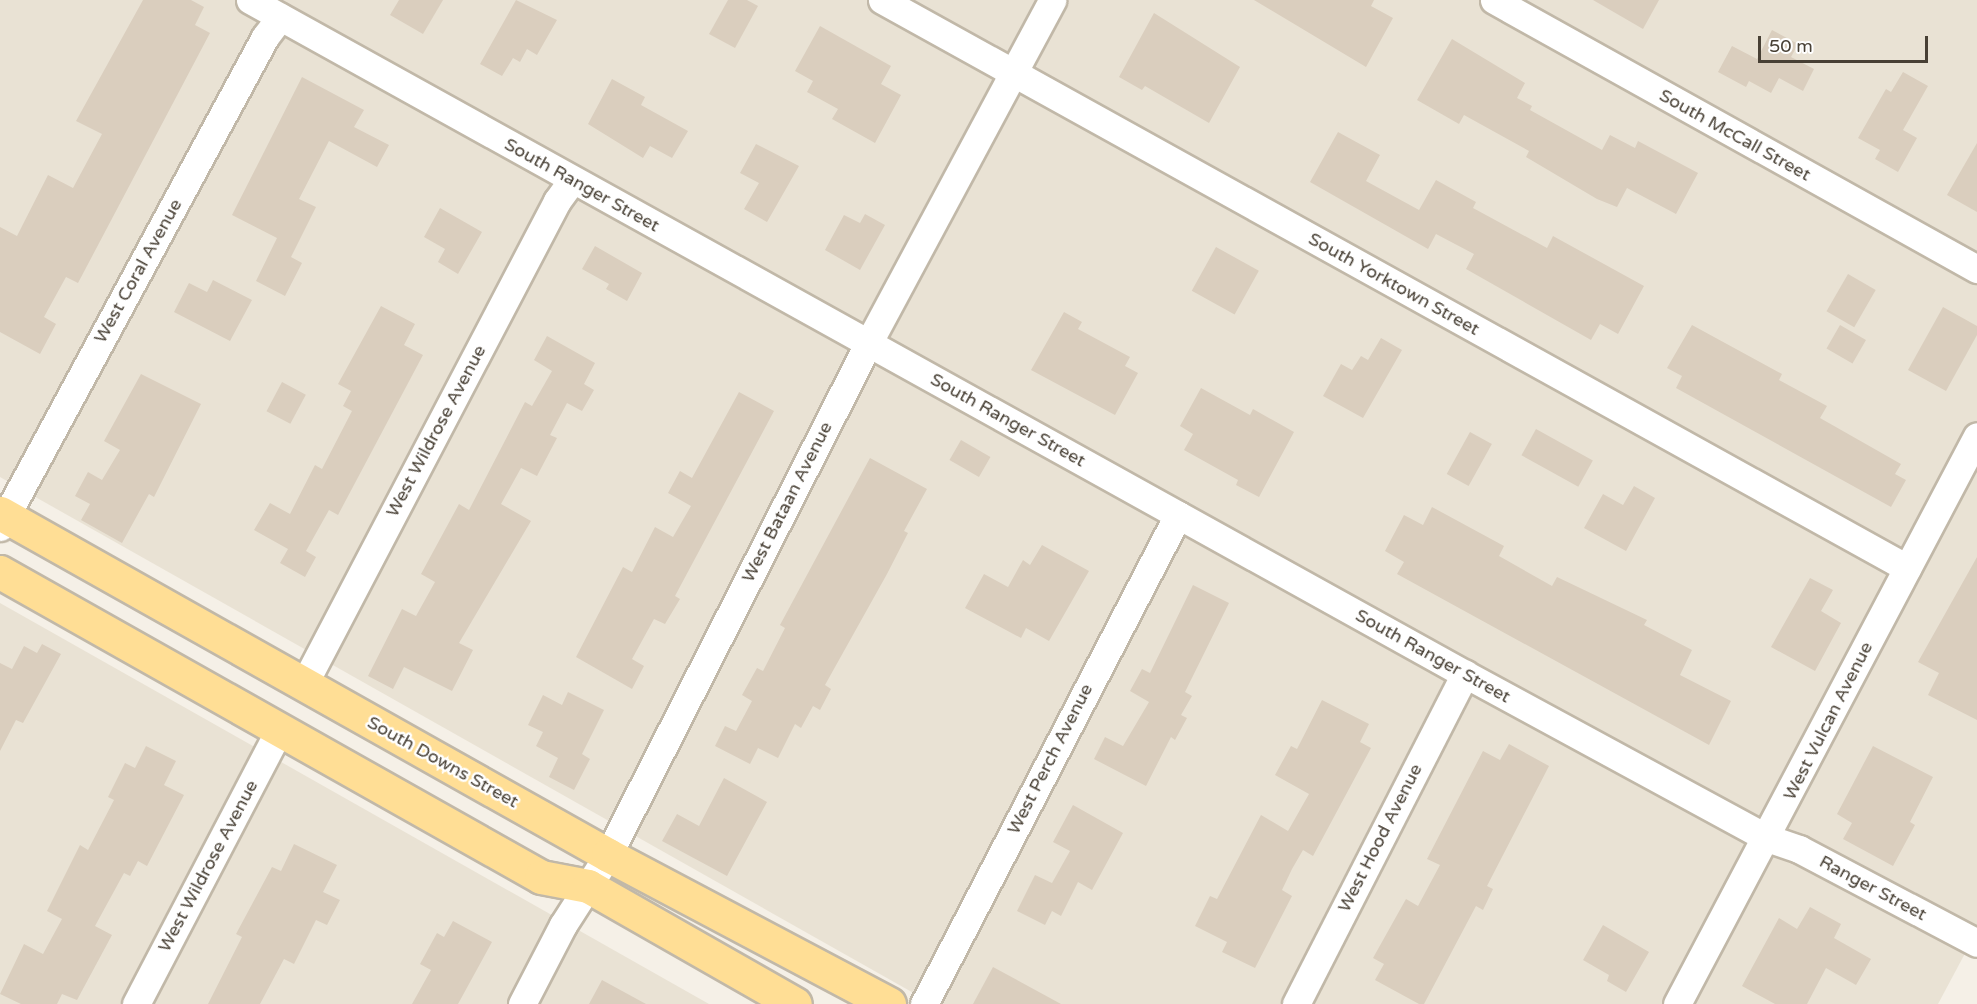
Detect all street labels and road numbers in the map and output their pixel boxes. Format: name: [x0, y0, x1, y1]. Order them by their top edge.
street label: South McCall Street: [1656, 84, 1814, 186]
street label: South Ranger Street: [501, 133, 663, 237]
street label: West Coral Avenue: [89, 195, 187, 347]
street label: South Yorktown Street: [1305, 228, 1483, 340]
street label: West Wildrose Avenue: [382, 341, 490, 521]
street label: South Ranger Street: [927, 368, 1089, 472]
street label: West Bataan Avenue: [737, 418, 837, 586]
street label: South Ranger Street: [1352, 604, 1514, 708]
street label: West Vulcan Avenue: [1779, 638, 1877, 804]
street label: West Perch Avenue: [1003, 680, 1097, 838]
street label: South Downs Street: [364, 711, 522, 813]
street label: West Hood Avenue: [1333, 760, 1427, 916]
street label: West Wildrose Avenue: [154, 776, 262, 956]
street label: Ranger Street: [1816, 851, 1930, 925]

